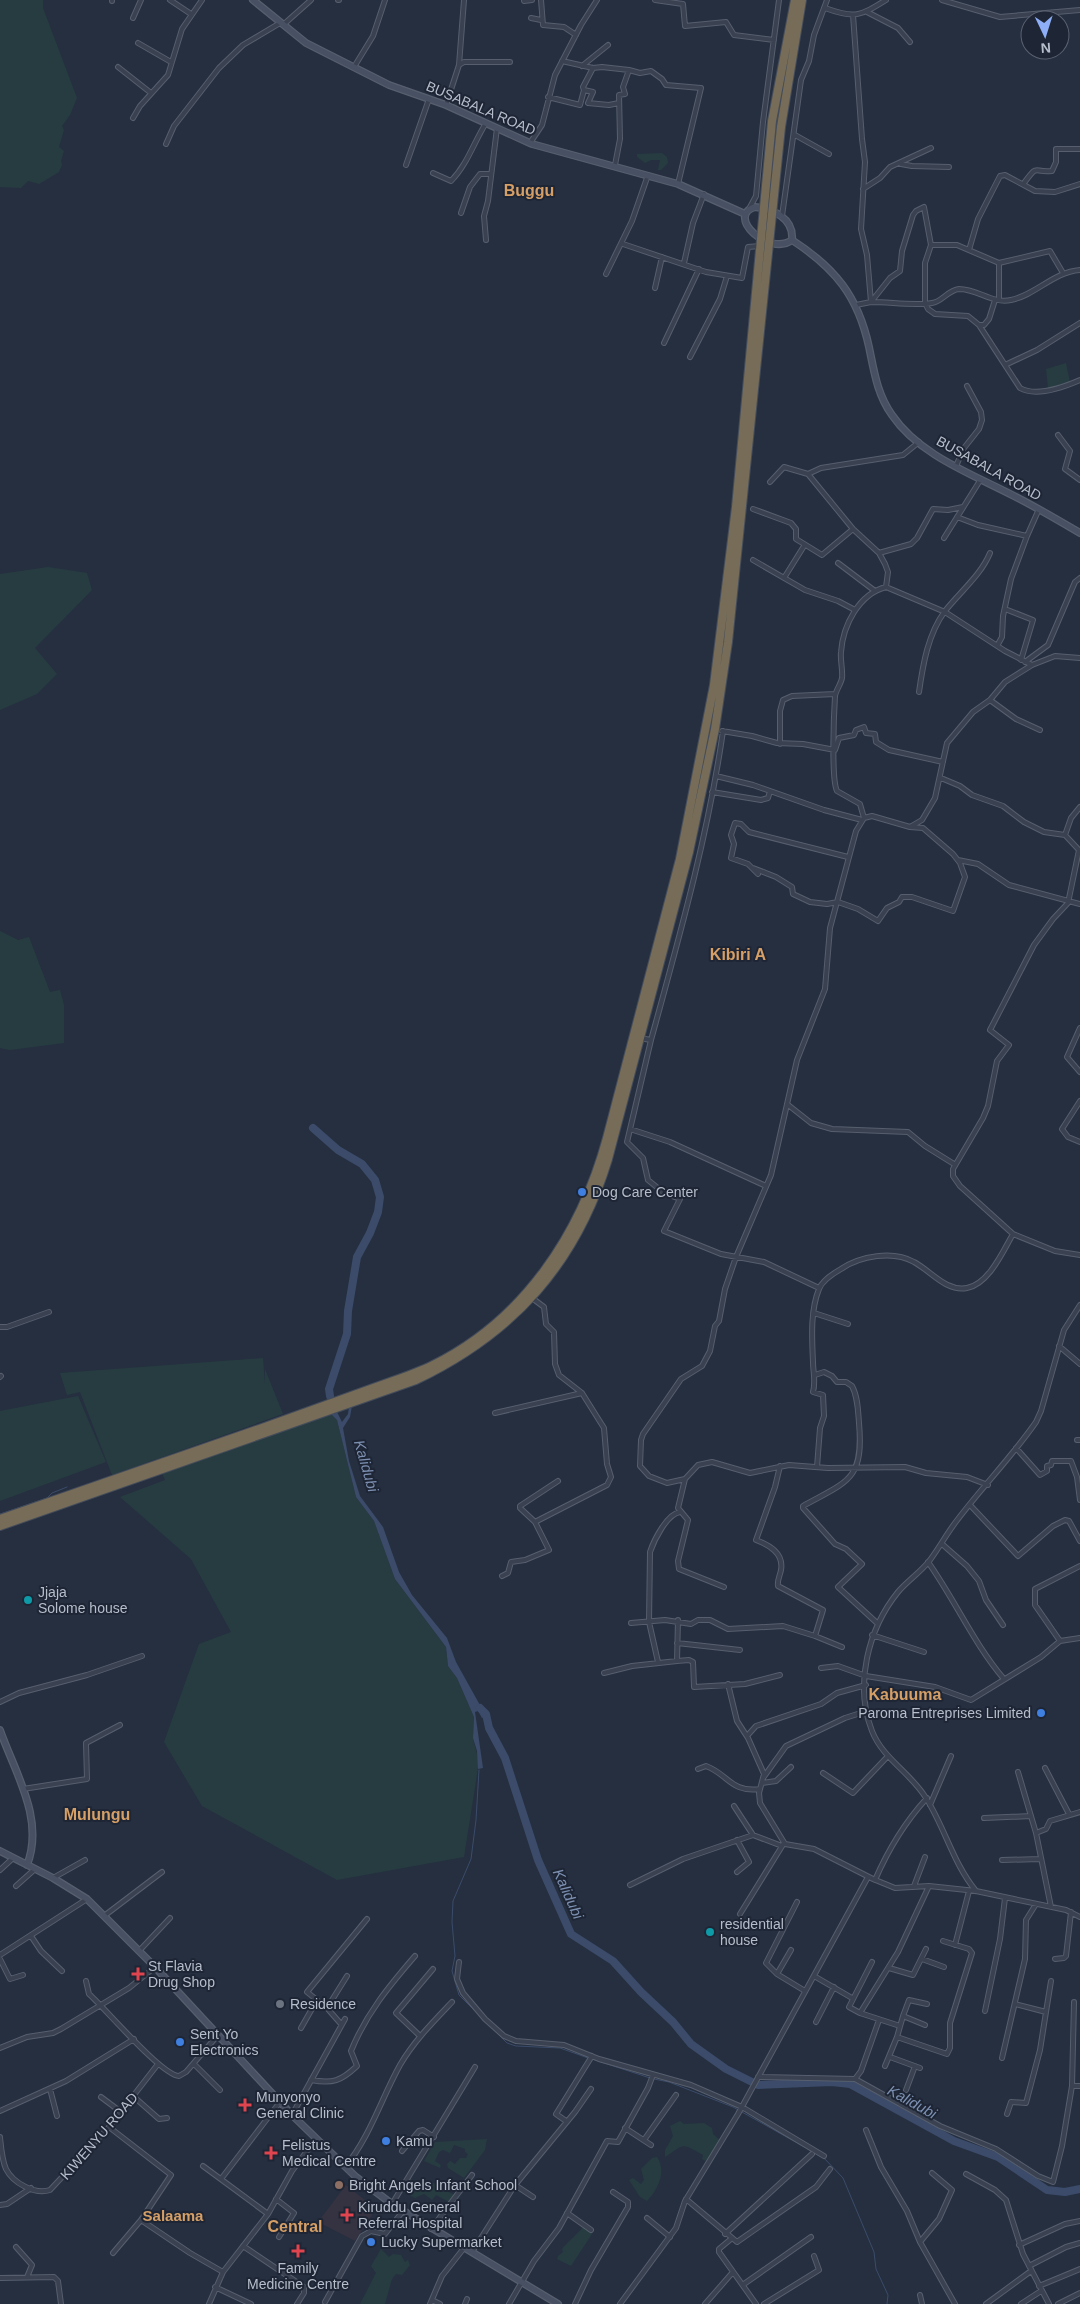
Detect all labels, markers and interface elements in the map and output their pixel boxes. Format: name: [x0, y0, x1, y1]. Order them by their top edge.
north arrow: [1020, 10, 1070, 60]
text: N: [1040, 40, 1052, 56]
street label: BUSABALA ROAD: [424, 78, 538, 138]
district label: Buggu: [504, 182, 554, 199]
street label: BUSABALA ROAD: [934, 433, 1044, 503]
district label: Kibiri A: [710, 946, 767, 963]
place label: Dog Care Center: [592, 1184, 698, 1200]
marker: Dog Care Center: [576, 1186, 588, 1198]
water label: Kalidubi: [351, 1438, 382, 1494]
place label: Jjaja Solome house: [38, 1584, 128, 1616]
marker: Jjaja Solome house: [22, 1594, 34, 1606]
district label: Kabuuma: [869, 1686, 942, 1703]
place label: Paroma Entreprises Limited: [858, 1705, 1031, 1721]
marker: Paroma Entreprises Limited: [1035, 1707, 1047, 1719]
district label: Mulungu: [64, 1806, 130, 1823]
water label: Kalidubi: [550, 1866, 587, 1922]
place label: residential house: [720, 1916, 784, 1948]
marker: residential house: [704, 1926, 716, 1938]
place label: St Flavia Drug Shop: [148, 1958, 215, 1990]
marker: St Flavia Drug Shop: [132, 1968, 144, 1980]
place label: Residence: [290, 1996, 356, 2012]
marker: Residence: [274, 1998, 286, 2010]
place label: Sent Yo Electronics: [190, 2026, 258, 2058]
marker: Sent Yo Electronics: [174, 2036, 186, 2048]
water label: Kalidubi: [885, 2081, 940, 2122]
street label: KIWENYU ROAD: [57, 2089, 141, 2183]
place label: Munyonyo General Clinic: [256, 2089, 344, 2121]
marker: Munyonyo General Clinic: [238, 2098, 252, 2112]
place label: Kamu: [396, 2133, 433, 2149]
marker: Kamu: [380, 2135, 392, 2147]
place label: Felistus Medical Centre: [282, 2137, 376, 2169]
marker: Felistus Medical Centre: [264, 2146, 278, 2160]
place label: Bright Angels Infant School: [349, 2177, 517, 2193]
marker: Bright Angels Infant School: [333, 2179, 345, 2191]
place label: Kiruddu General Referral Hospital: [358, 2199, 462, 2231]
district label: Salaama: [143, 2207, 204, 2224]
marker: Kiruddu General Referral Hospital: [340, 2208, 354, 2222]
district label: Central: [267, 2218, 323, 2235]
place label: Lucky Supermarket: [381, 2234, 502, 2250]
marker: Lucky Supermarket: [365, 2236, 377, 2248]
marker: Family Medicine Centre: [291, 2244, 305, 2258]
place label: Family Medicine Centre: [247, 2260, 349, 2292]

